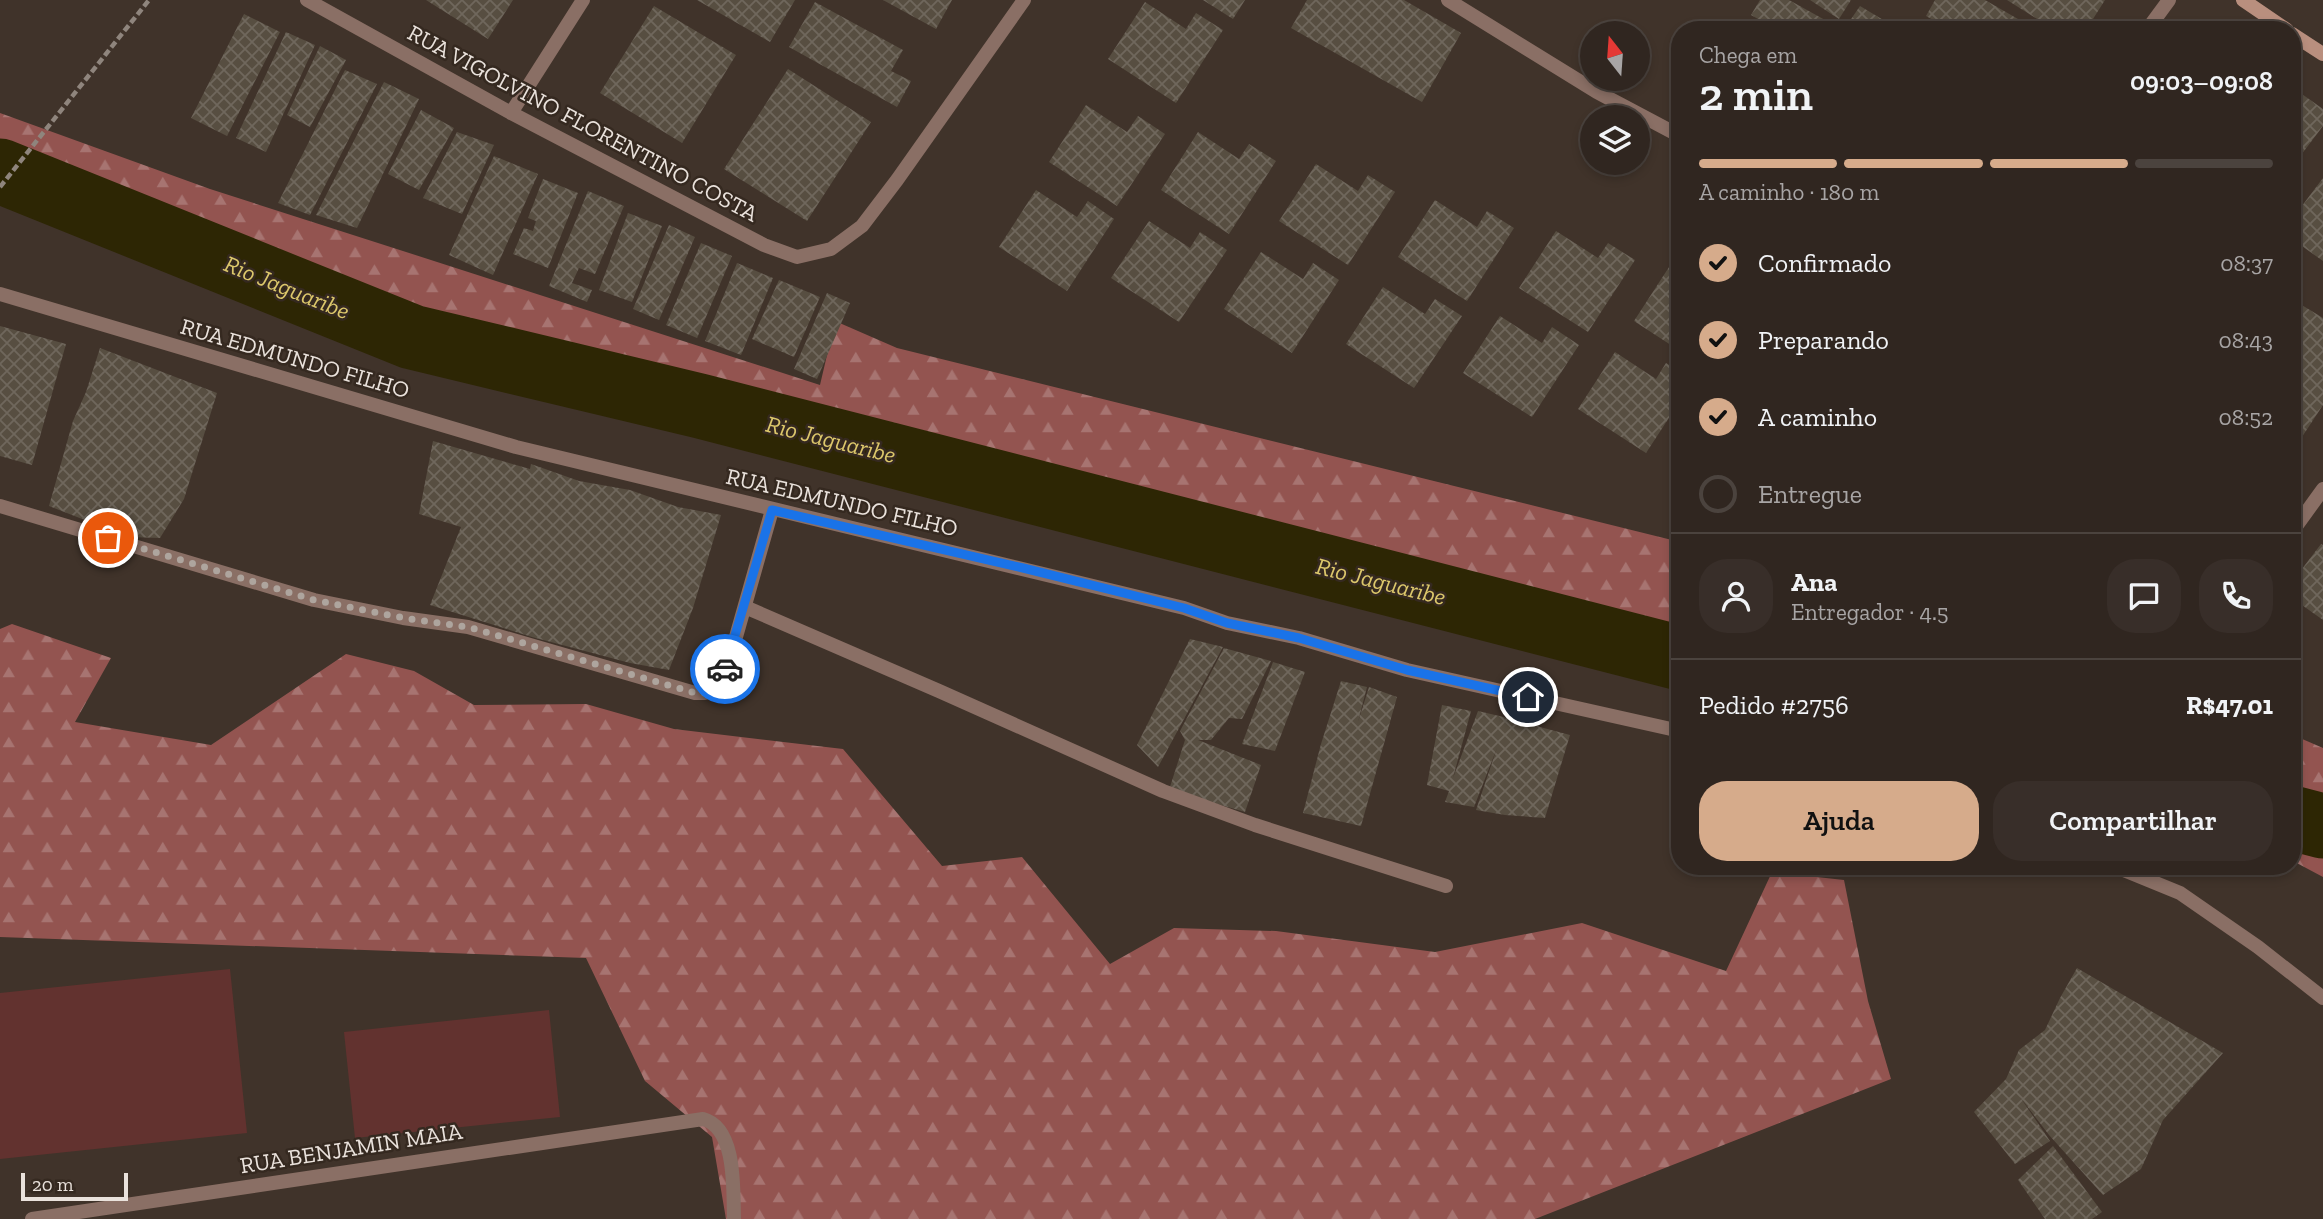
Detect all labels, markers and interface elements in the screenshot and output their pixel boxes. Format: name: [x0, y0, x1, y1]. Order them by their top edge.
street label: RUA VIGOLVINO FLORENTINO COSTA: [403, 18, 764, 228]
north arrow: [1580, 21, 1650, 91]
map controls: [1580, 21, 1650, 175]
text: Chega em: [1699, 41, 1797, 69]
text: 09:03–09:08: [2130, 65, 2273, 97]
text: 2 min: [1699, 67, 1813, 122]
button: layers: [1580, 105, 1650, 175]
text: A caminho · 180 m: [1699, 178, 1879, 206]
icon: check: [1699, 244, 1737, 282]
text: Confirmado: [1758, 247, 1891, 279]
water label: Rio Jaguaribe: [220, 249, 354, 325]
text: 08:37: [2220, 249, 2273, 277]
street label: RUA EDMUNDO FILHO: [177, 312, 413, 404]
icon: check: [1699, 321, 1737, 359]
text: Preparando: [1758, 324, 1889, 356]
text: 08:43: [2219, 326, 2273, 354]
icon: check: [1699, 398, 1737, 436]
text: A caminho: [1758, 401, 1877, 433]
text: 08:52: [2219, 403, 2273, 431]
water label: Rio Jaguaribe: [763, 409, 899, 469]
street label: RUA EDMUNDO FILHO: [723, 462, 961, 542]
text: Entregue: [1758, 478, 1862, 510]
pin: [78, 508, 138, 568]
icon: bag: [89, 519, 127, 557]
water label: Rio Jaguaribe: [1313, 551, 1449, 611]
button: person: [1699, 559, 1773, 633]
button: chat: [2107, 559, 2181, 633]
button: phone: [2199, 559, 2273, 633]
text: Ana: [1791, 566, 1837, 598]
text: Entregador · 4.5: [1791, 598, 1949, 626]
courier: [690, 634, 760, 704]
icon: car: [706, 650, 744, 688]
pin: [1498, 667, 1558, 727]
icon: home: [1509, 678, 1547, 716]
text: Pedido #2756: [1699, 689, 1849, 721]
text: R$47.01: [2186, 689, 2273, 721]
button: Ajuda: [1699, 781, 1979, 861]
button: Compartilhar: [1993, 781, 2273, 861]
street label: RUA BENJAMIN MAIA: [238, 1116, 465, 1179]
scale bar: [21, 1170, 128, 1202]
text: 20 m: [32, 1173, 73, 1196]

